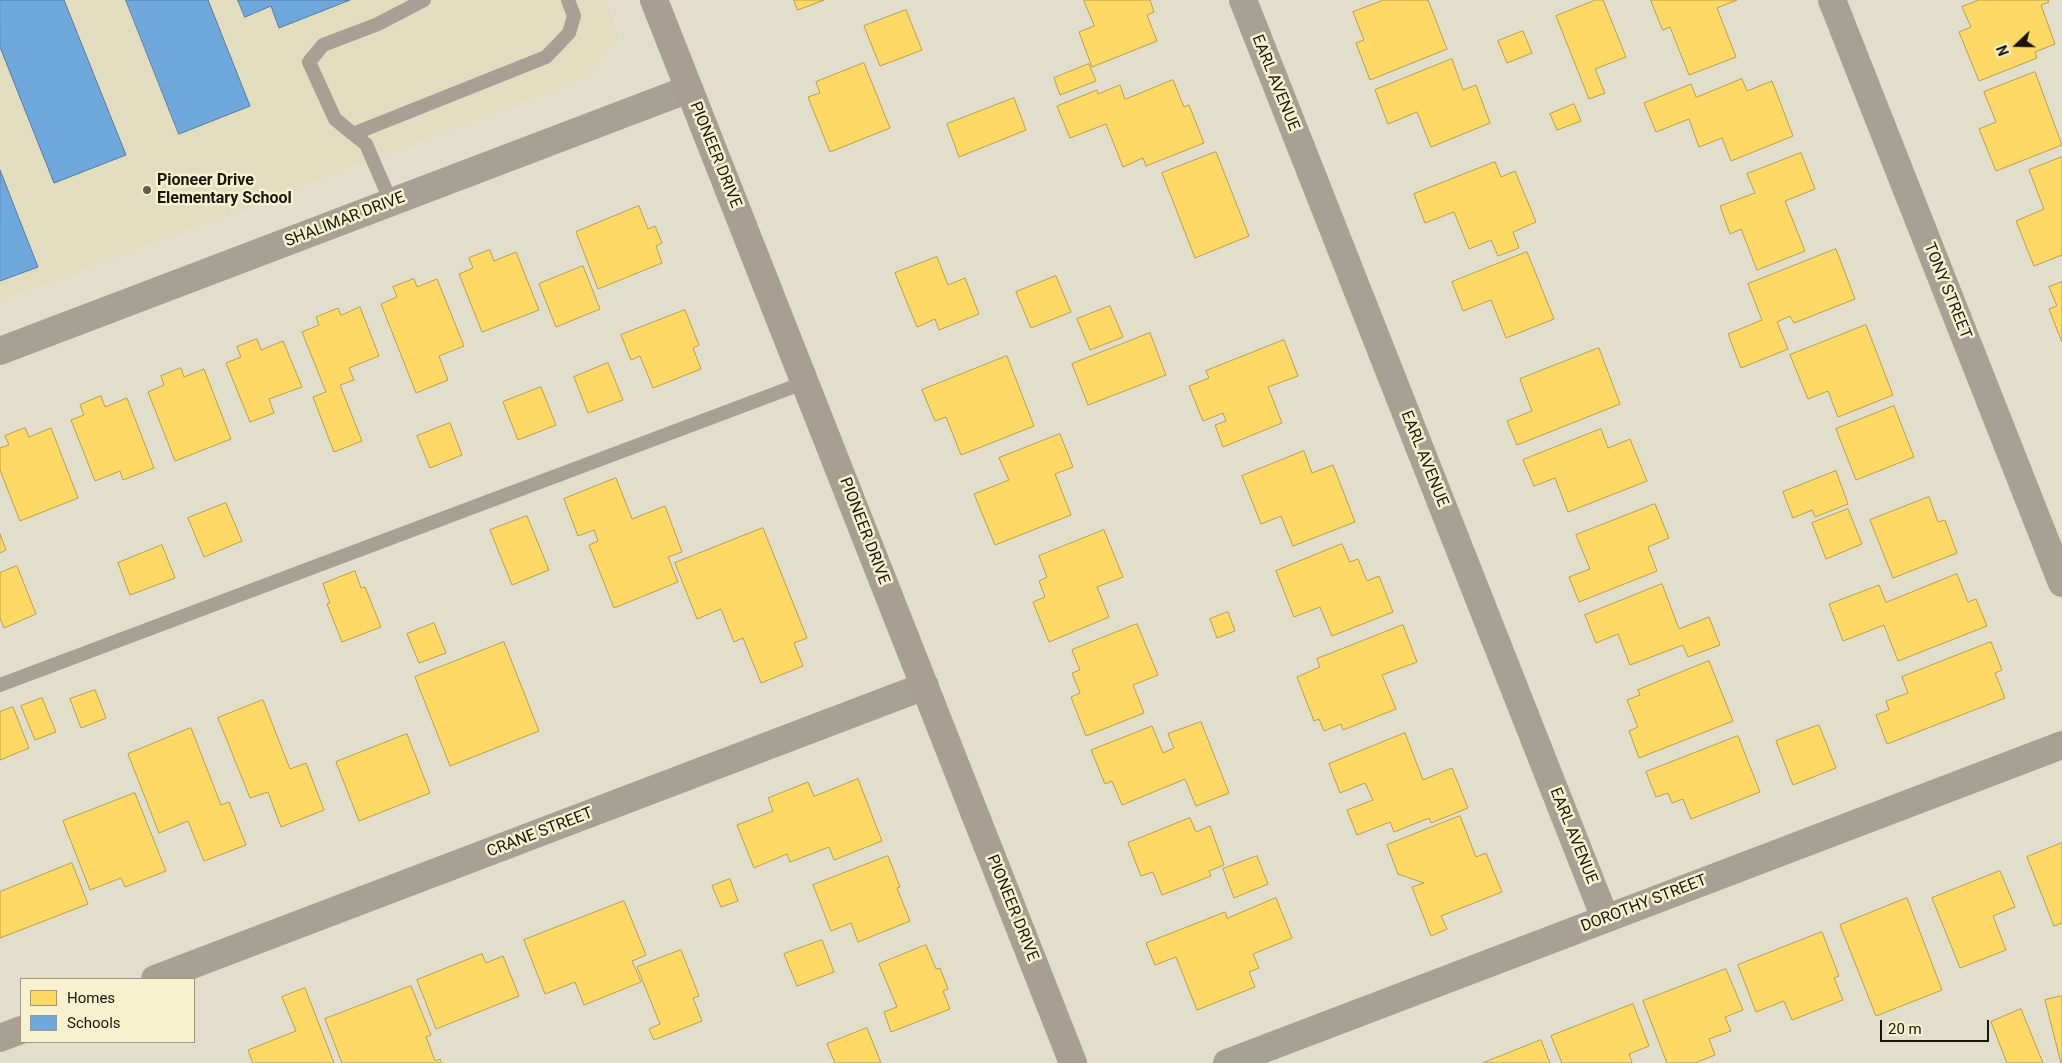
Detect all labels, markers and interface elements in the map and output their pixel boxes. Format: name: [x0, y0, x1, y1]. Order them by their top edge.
north arrow: [1992, 20, 2042, 70]
street label: EARL AVENUE: [1247, 32, 1303, 134]
text: N: [1994, 43, 2012, 58]
street label: PIONEER DRIVE: [685, 99, 745, 211]
place label: Pioneer Drive Elementary School: [157, 171, 292, 209]
marker: Pioneer Drive Elementary School: [141, 184, 153, 196]
street label: SHALIMAR DRIVE: [282, 188, 408, 252]
street label: TONY STREET: [1919, 240, 1975, 342]
street label: EARL AVENUE: [1396, 408, 1452, 510]
street label: PIONEER DRIVE: [835, 475, 893, 587]
street label: EARL AVENUE: [1545, 785, 1601, 887]
street label: CRANE STREET: [484, 804, 596, 862]
street label: PIONEER DRIVE: [982, 852, 1042, 964]
street label: DOROTHY STREET: [1578, 871, 1710, 937]
legend: [20, 978, 195, 1043]
text: Homes: [67, 989, 115, 1007]
scale bar: [1882, 1010, 1991, 1042]
text: Schools: [67, 1014, 121, 1032]
text: 20 m: [1888, 1020, 1922, 1038]

